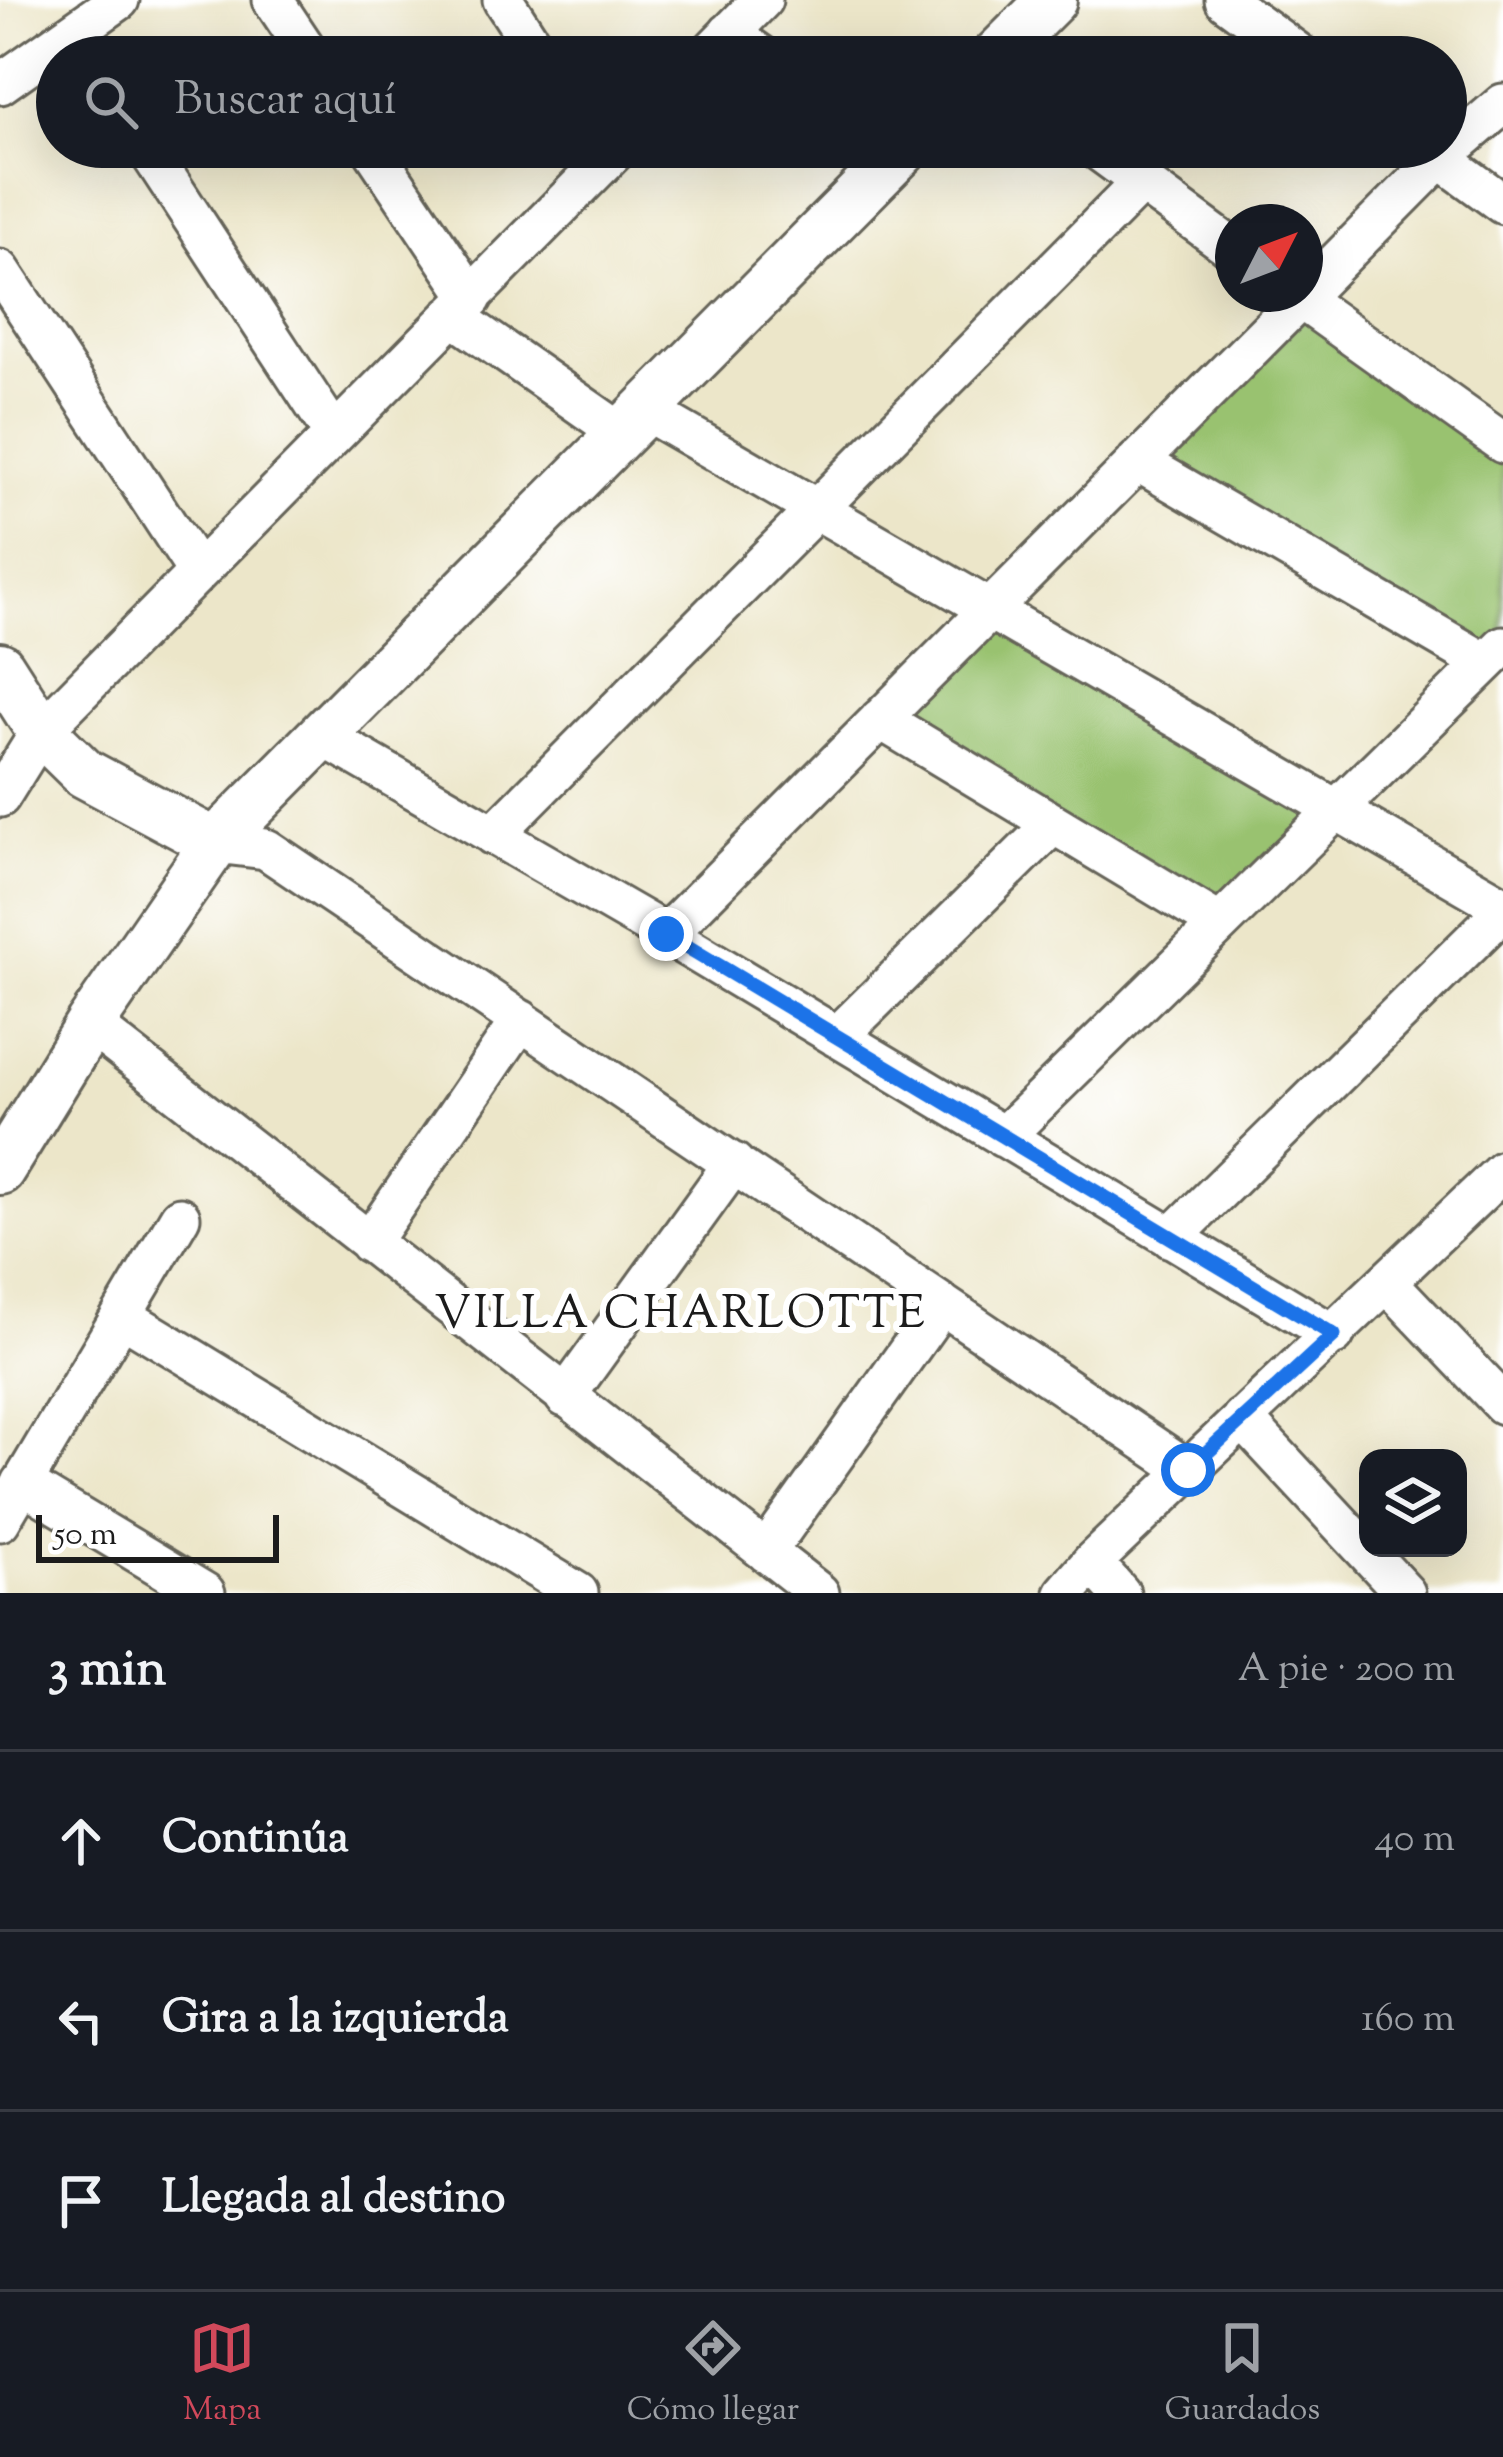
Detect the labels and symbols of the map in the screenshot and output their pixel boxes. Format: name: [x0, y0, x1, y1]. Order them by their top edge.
north arrow: [1215, 204, 1323, 312]
route end: [639, 907, 693, 961]
district label: VILLA CHARLOTTE: [434, 1284, 928, 1349]
route start: [1161, 1443, 1215, 1497]
scale bar: [36, 1509, 279, 1562]

